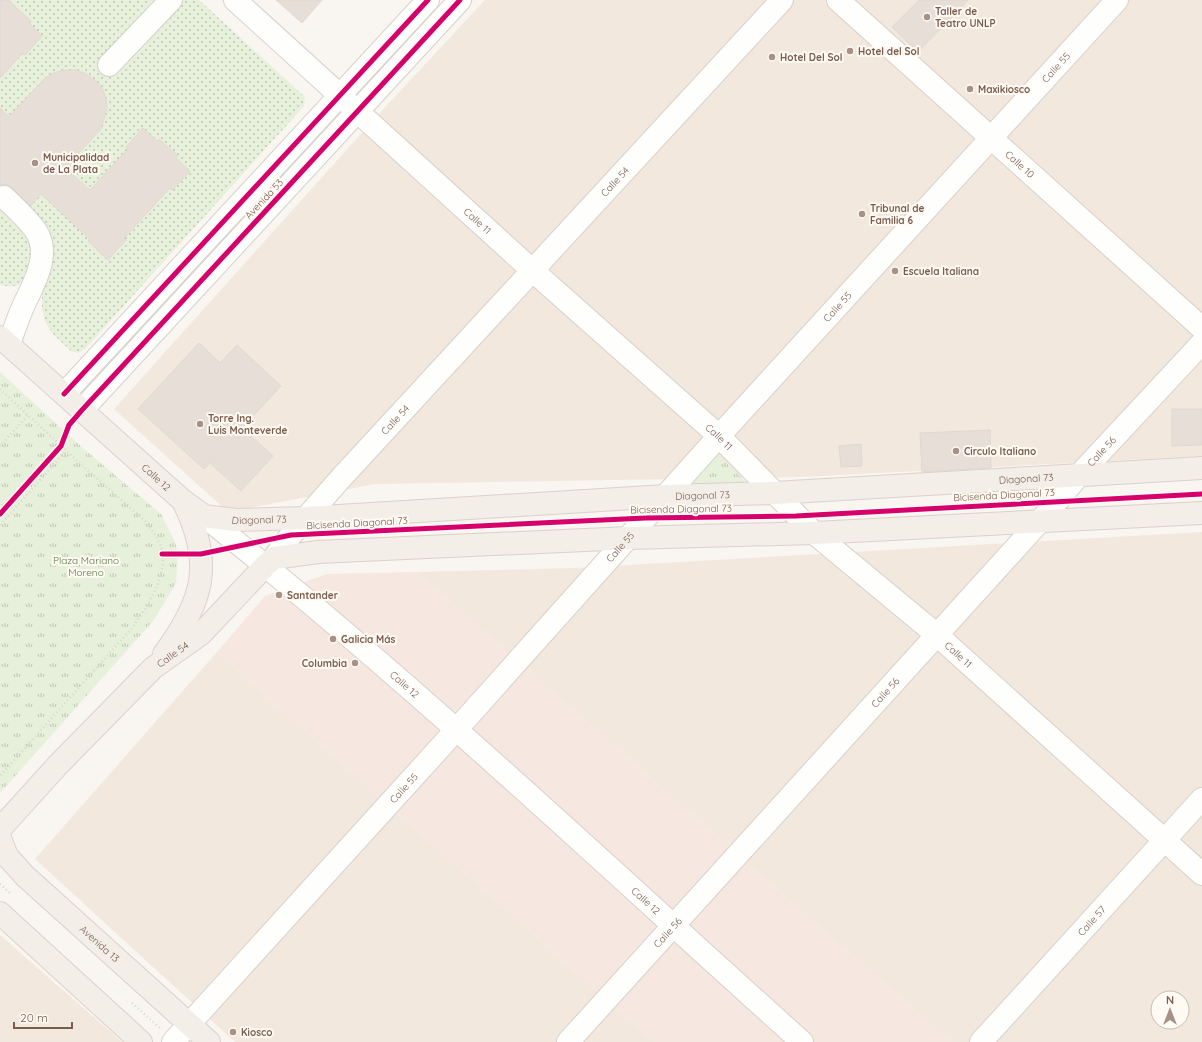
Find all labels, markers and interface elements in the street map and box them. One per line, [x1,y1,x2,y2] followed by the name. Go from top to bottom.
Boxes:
[935,5,996,30] place label: Taller de Teatro UNLP
[922,12,932,22] marker: Taller de Teatro UNLP
[858,45,919,58] place label: Hotel del Sol
[845,46,855,56] marker: Hotel del Sol
[1039,49,1073,85] street label: Calle 55
[780,51,842,64] place label: Hotel Del Sol
[767,52,777,62] marker: Hotel Del Sol
[978,83,1030,96] place label: Maxikiosco
[965,84,975,94] marker: Maxikiosco
[1003,147,1037,181] street label: Calle 10
[43,151,109,176] place label: Municipalidad de La Plata
[30,158,40,168] marker: Municipalidad de La Plata
[598,164,632,199] street label: Calle 54
[242,176,286,222] street label: Avenida 53
[870,202,925,227] place label: Tribunal de Familia 6
[461,205,494,237] street label: Calle 11
[857,209,867,219] marker: Tribunal de Familia 6
[903,265,979,278] place label: Escuela Italiana
[890,266,900,276] marker: Escuela Italiana
[820,289,854,324] street label: Calle 55
[378,402,412,437] street label: Calle 54
[208,412,288,437] place label: Torre Ing. Luis Monteverde
[195,419,205,429] marker: Torre Ing. Luis Monteverde
[703,421,736,453] street label: Calle 11
[1084,433,1119,469] street label: Calle 56
[964,445,1036,458] place label: Circulo Italiano
[951,446,961,456] marker: Circulo Italiano
[139,461,174,494] street label: Calle 12
[998,470,1054,486] street label: Diagonal 73
[953,486,1055,504] street label: Bicisenda Diagonal 73
[675,488,730,502] street label: Diagonal 73
[630,502,732,516] street label: Bicisenda Diagonal 73
[231,512,287,527] street label: Diagonal 73
[306,514,408,532] street label: Bicisenda Diagonal 73
[603,529,637,565] street label: Calle 55
[53,554,119,579] park label: Plaza Mariano Moreno
[287,589,339,602] place label: Santander
[274,590,284,600] marker: Santander
[341,633,396,646] place label: Galicia Más
[328,634,338,644] marker: Galicia Más
[154,638,191,670] street label: Calle 54
[942,639,975,670] street label: Calle 11
[302,657,347,670] place label: Columbia
[350,658,360,668] marker: Columbia
[387,668,423,701] street label: Calle 12
[868,674,902,710] street label: Calle 56
[386,770,420,806] street label: Calle 55
[629,884,664,917] street label: Calle 12
[1074,903,1108,938] street label: Calle 57
[650,914,685,950] street label: Calle 56
[77,922,122,965] street label: Avenida 13
[1150,990,1190,1030] north arrow
[1166,993,1174,1007] text: N
[14,1004,72,1030] scale bar
[20,1010,48,1025] text: 20 m
[241,1026,272,1039] place label: Kiosco
[228,1027,238,1037] marker: Kiosco

